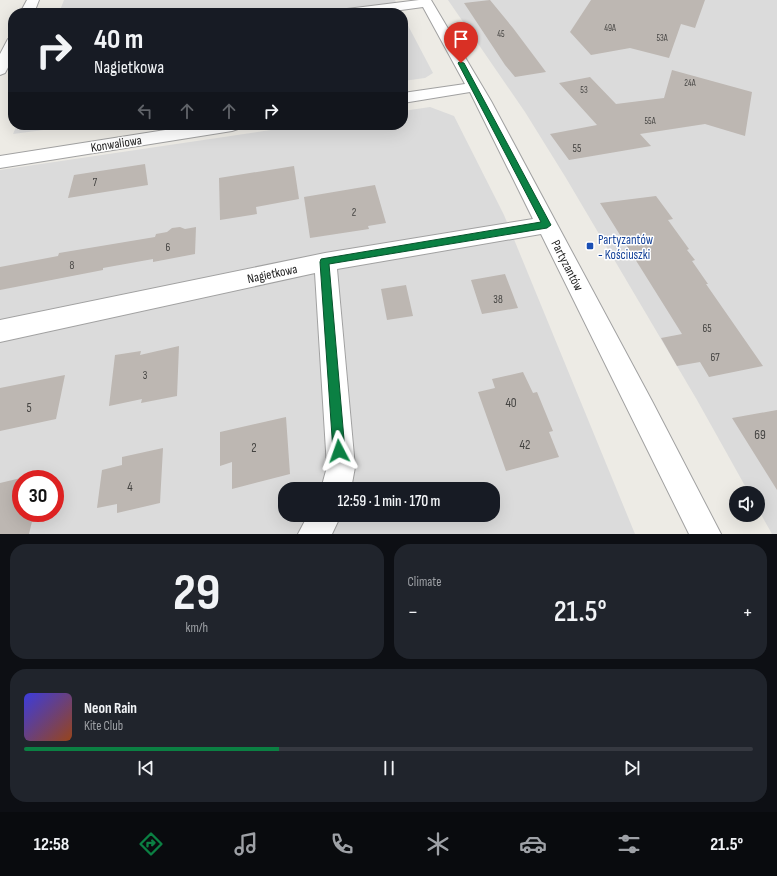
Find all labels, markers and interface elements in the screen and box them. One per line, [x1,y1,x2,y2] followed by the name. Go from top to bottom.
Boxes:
[444,22,478,63] pin
[94,23,143,56] text: 40 m
[604,23,616,34] house number: 49A
[28,24,80,76] icon: right
[450,28,472,50] icon: arrive
[497,29,505,40] house number: 45
[656,33,668,44] house number: 53A
[94,57,164,78] text: Nagietkowa
[684,78,696,89] house number: 24A
[580,85,588,96] house number: 53
[134,100,156,122] icon: left
[176,100,198,122] icon: ahead
[218,100,240,122] icon: ahead
[260,100,282,122] icon: right
[644,116,656,127] house number: 55A
[90,132,143,156] street label: Konwaliowa
[573,142,581,155] house number: 55
[93,176,98,189] house number: 7
[352,206,357,219] house number: 2
[598,232,654,263] place label: Partyzantów - Kościuszki
[547,237,587,294] street label: Partyzantów
[166,241,171,254] house number: 6
[585,241,595,251] marker: Partyzantów - Kościuszki
[70,259,75,272] house number: 8
[246,261,299,287] street label: Nagietkowa
[493,293,503,306] house number: 38
[702,322,712,335] house number: 65
[710,351,720,364] house number: 67
[143,369,148,382] house number: 3
[505,395,517,411] house number: 40
[26,400,32,416] house number: 5
[754,427,766,443] house number: 69
[318,430,360,472] position arrow
[520,437,530,453] house number: 42
[251,440,257,456] house number: 2
[12,470,64,522] speed limit sign: 30
[127,479,133,495] house number: 4
[729,486,765,522] map controls
[729,486,765,522] button: sound
[338,492,440,511] text: 12:59 · 1 min · 170 m
[173,562,220,625] text: 29
[408,574,441,590] text: Climate
[554,594,607,630] text: 21.5°
[408,599,418,626] text: −
[742,599,753,626] text: +
[186,620,208,636] text: km/h
[84,699,137,718] text: Neon Rain
[84,718,123,734] text: Kite Club
[135,757,157,779] icon: previous
[378,757,400,779] icon: pause
[621,757,643,779] icon: next
[137,830,165,858] icon: directions
[232,830,260,858] icon: music
[328,830,356,858] icon: phone
[424,830,452,858] icon: climate
[519,830,547,858] icon: car
[615,830,643,858] icon: filters
[34,834,69,855] text: 12:58
[710,834,743,855] text: 21.5°

